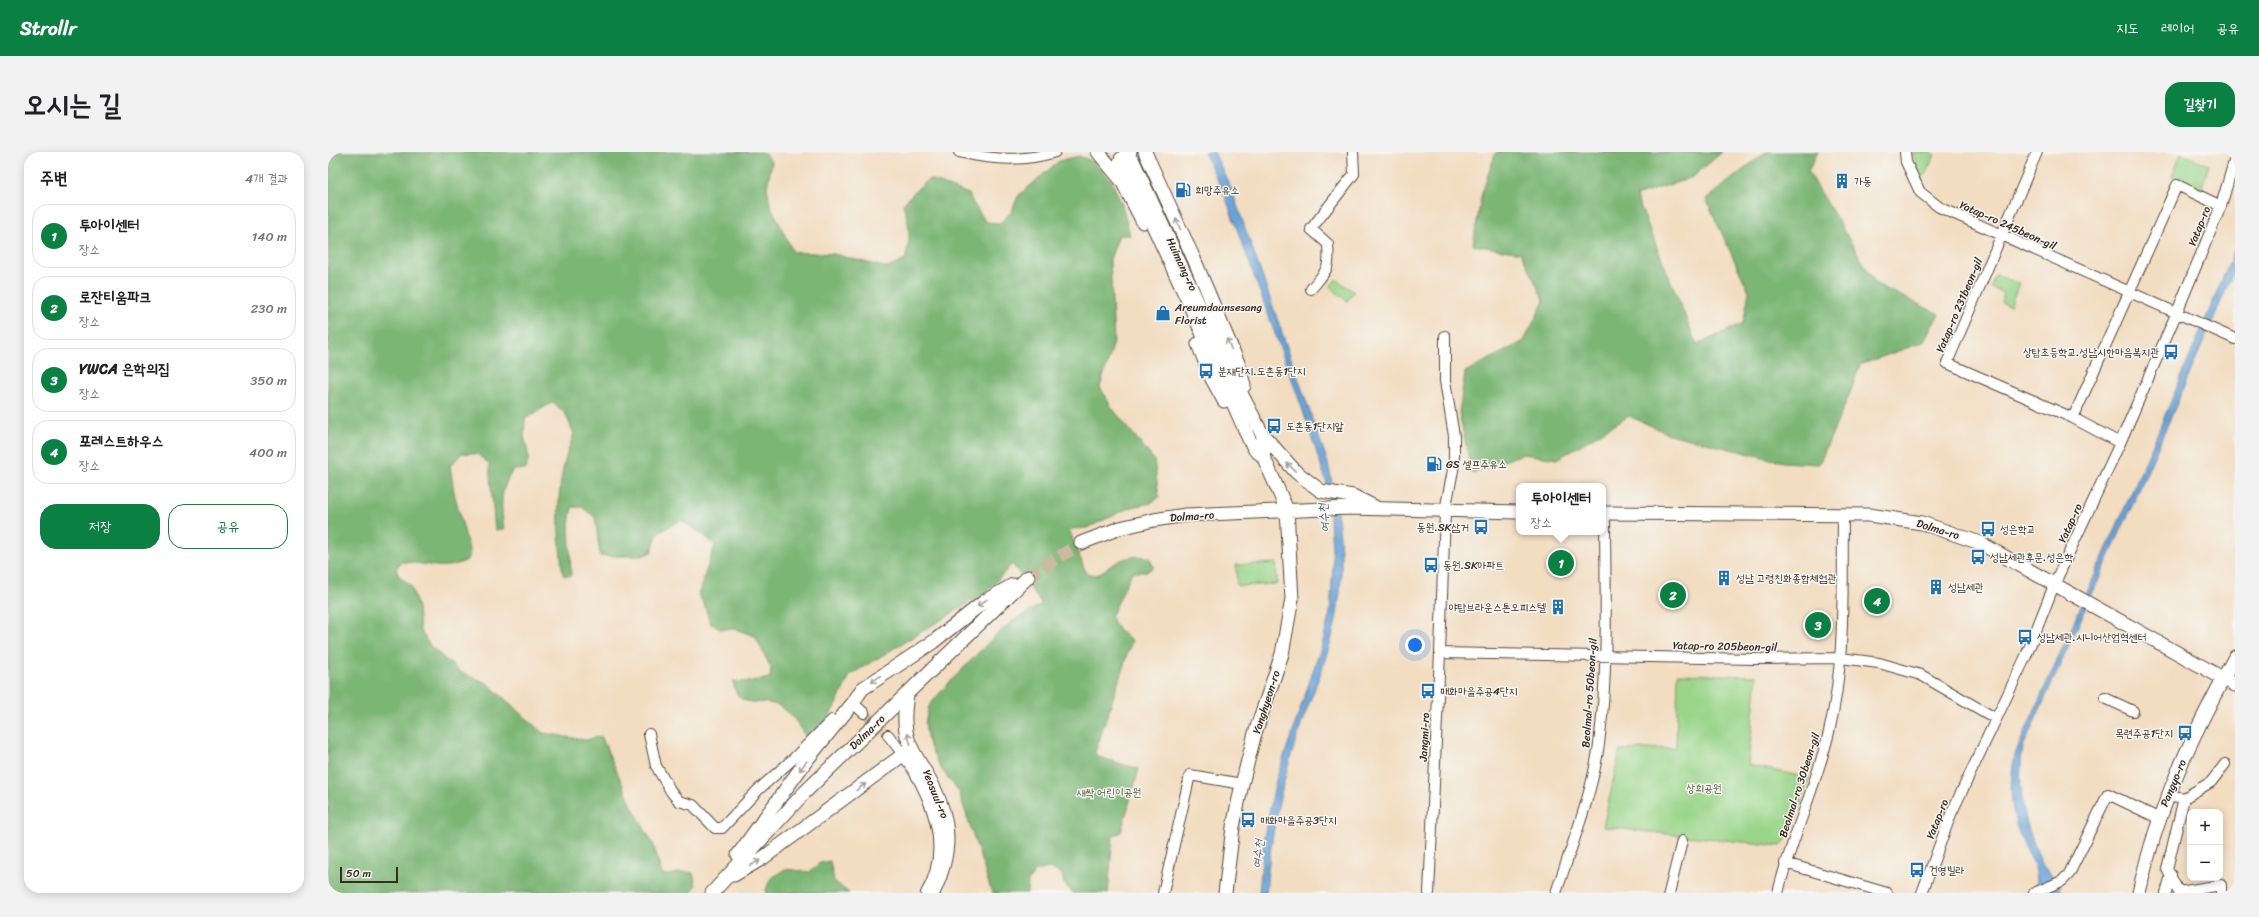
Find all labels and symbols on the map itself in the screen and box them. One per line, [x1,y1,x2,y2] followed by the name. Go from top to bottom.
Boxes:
[1833,172,1851,190] building icon: 가동
[1854,172,1872,191] place label: 가동
[1174,181,1192,199] fuel station icon: 희망주유소
[1195,181,1239,200] place label: 희망주유소
[1956,196,2060,256] street label: Yatap-ro 245beon-gil
[2183,203,2216,249] street label: Yatap-ro
[1173,219,1181,231] one-way arrow
[1161,234,1202,295] street label: Huimang-ro
[1931,254,1988,356] street label: Yatap-ro 231beon-gil
[1174,298,1263,330] place label: Areumdaunsesang Florist
[1154,304,1172,322] shop icon: Areumdaunsesang Florist
[1225,338,1232,350] one-way arrow
[2023,343,2159,362] place label: 상탑초등학교.성남시한마음복지관
[2162,343,2180,361] bus stop icon: 상탑초등학교.성남시한마음복지관
[1197,362,1215,380] bus stop icon: 분재단지.도촌동1단지
[1218,362,1306,381] place label: 분재단지.도촌동1단지
[1265,417,1283,435] bus stop icon: 도촌동1단지앞
[1286,417,1344,436] place label: 도촌동1단지앞
[1425,455,1443,473] fuel station icon: GS 셀프주유소
[1446,455,1507,474] place label: GS 셀프주유소
[1286,463,1296,472] one-way arrow
[2053,500,2088,546] street label: Yatap-ro
[1312,501,1336,533] water label: 여수천
[1169,505,1215,528] street label: Dolma-ro
[1914,514,1962,545] street label: Dolma-ro
[1417,518,1469,537] place label: 동원.SK삼거
[1472,518,1490,536] bus stop icon: 동원.SK삼거
[1979,520,1997,538] bus stop icon: 성은학교
[2000,520,2035,539] place label: 성은학교
[1548,548,1574,578] pin: 1
[1969,548,1987,566] bus stop icon: 성남세관후문.성은학
[1990,548,2073,567] place label: 성남세관후문.성은학
[1422,556,1440,574] bus stop icon: 동원.SK아파트
[1443,556,1504,575] place label: 동원.SK아파트
[1715,569,1733,587] building icon: 성남 고령친화종합체험관
[1736,569,1836,588] place label: 성남 고령친화종합체험관
[1927,578,1945,596] building icon: 성남세관
[1948,578,1984,597] place label: 성남세관
[1660,580,1686,610] pin: 2
[1864,586,1890,616] pin: 4
[1449,598,1546,617] place label: 야탑브라운스톤오피스텔
[1549,598,1567,616] building icon: 야탑브라운스톤오피스텔
[977,599,988,608] one-way arrow
[1805,610,1831,640] pin: 3
[2016,628,2034,646] bus stop icon: 성남세관.시니어산업혁센터
[2037,628,2147,647] place label: 성남세관.시니어산업혁센터
[1405,635,1425,655] your location
[1673,636,1778,657] street label: Yatap-ro 205beon-gil
[1576,637,1603,749] street label: Beolmal-ro 50beon-gil
[1247,668,1286,736] street label: Yanghyeon-ro
[871,675,882,683] one-way arrow
[1419,682,1437,700] bus stop icon: 매화마을주공4단지
[1440,682,1518,701] place label: 매화마을주공4단지
[845,710,890,755] street label: Dolma-ro
[1414,712,1435,763] street label: Jangmi-ro
[2115,724,2173,743] place label: 목련주공1단지
[2176,724,2194,742] bus stop icon: 목련주공1단지
[1774,729,1826,840] street label: Beolmal-ro 30beon-gil
[905,733,912,746] one-way arrow
[2155,756,2192,810] street label: Pangyo-ro
[798,760,807,771] one-way arrow
[917,767,954,822] street label: Yeosuul-ro
[1686,779,1722,798] park label: 상희공원
[855,783,866,791] one-way arrow
[1077,783,1142,802] park label: 새싹 어린이공원
[1921,796,1954,842] street label: Yatap-ro
[1239,811,1257,829] bus stop icon: 매화마을주공3단지
[1260,811,1337,830] place label: 매화마을주공3단지
[1246,837,1271,870] water label: 여수천
[749,858,761,866] one-way arrow
[1908,861,1926,879] bus stop icon: 건영빌라
[1929,861,1965,880] place label: 건영빌라
[340,865,398,884] scale bar

